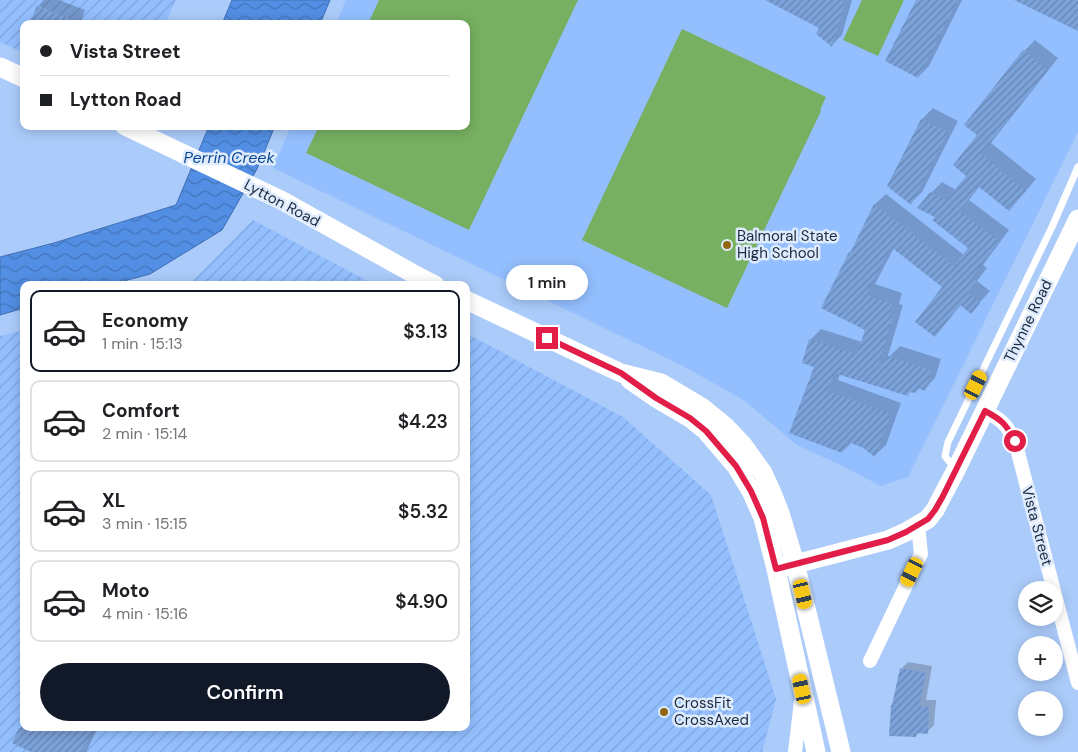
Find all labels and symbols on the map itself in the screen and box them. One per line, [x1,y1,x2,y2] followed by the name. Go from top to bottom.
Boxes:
[183,147,275,168] water label: Perrin Creek
[241,175,323,231] street label: Lytton Road
[737,226,838,263] place label: Balmoral State High School
[721,239,733,251] marker: Balmoral State High School
[506,266,588,300] callout: 1 min
[999,276,1057,366] street label: Thynne Road
[536,327,558,349] route end
[962,368,989,402] car
[1004,430,1026,452] route start
[1017,484,1057,568] street label: Vista Street
[898,555,925,589] car
[792,578,813,610] car
[791,673,812,705] car
[674,693,749,730] place label: CrossFit CrossAxed
[658,706,670,718] marker: CrossFit CrossAxed

